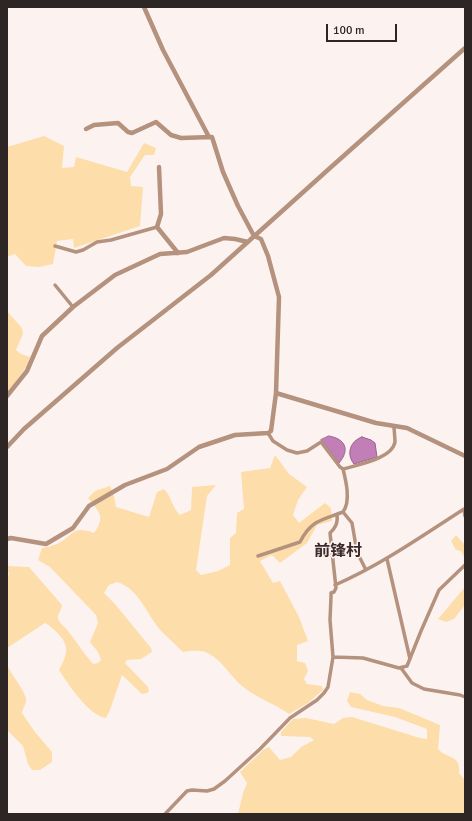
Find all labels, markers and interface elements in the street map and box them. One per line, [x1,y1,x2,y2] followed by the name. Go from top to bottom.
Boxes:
[328,16,399,42] scale bar
[333,23,365,38] text: 100 m
[314,542,362,562] district label: 前锋村

